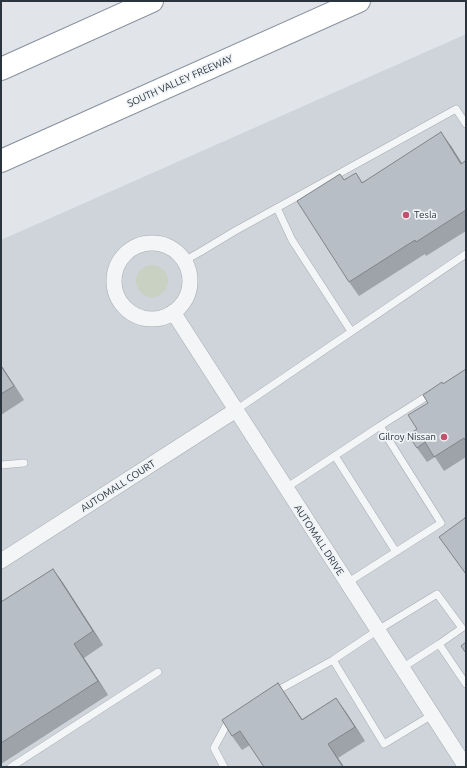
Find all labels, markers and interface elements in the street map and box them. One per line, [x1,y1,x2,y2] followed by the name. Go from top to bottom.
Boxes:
[125,52,235,110] street label: SOUTH VALLEY FREEWAY
[414,209,437,221] place label: Tesla
[401,210,411,220] marker: Tesla
[379,431,436,443] place label: Gilroy Nissan
[439,432,449,442] marker: Gilroy Nissan
[78,457,158,515] street label: AUTOMALL COURT
[292,502,346,578] street label: AUTOMALL DRIVE

